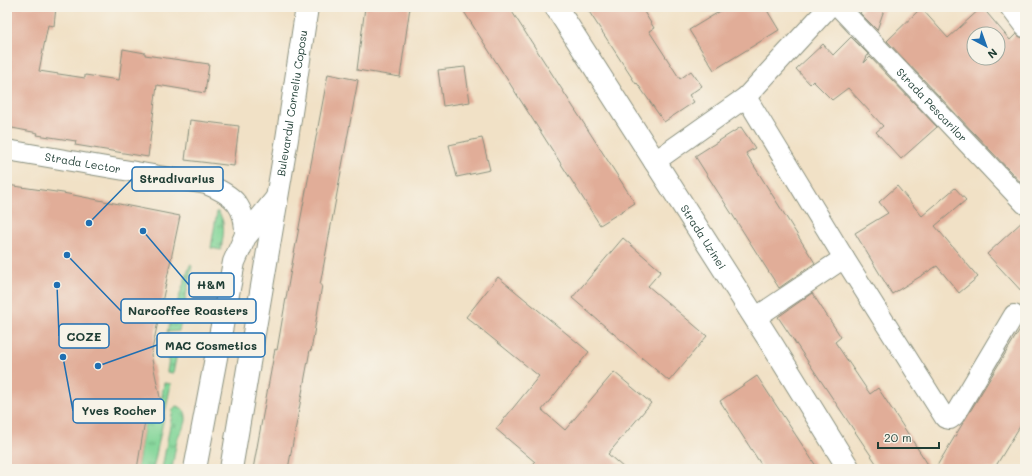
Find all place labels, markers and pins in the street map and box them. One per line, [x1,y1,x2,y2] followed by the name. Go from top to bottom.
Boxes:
[132,167,223,191] callout: Stradivarius
[189,273,234,297] callout: H&M
[121,299,256,323] callout: Narcoffee Roasters
[59,324,109,348] callout: COZE
[157,333,265,357] callout: MAC Cosmetics
[73,399,164,423] callout: Yves Rocher

